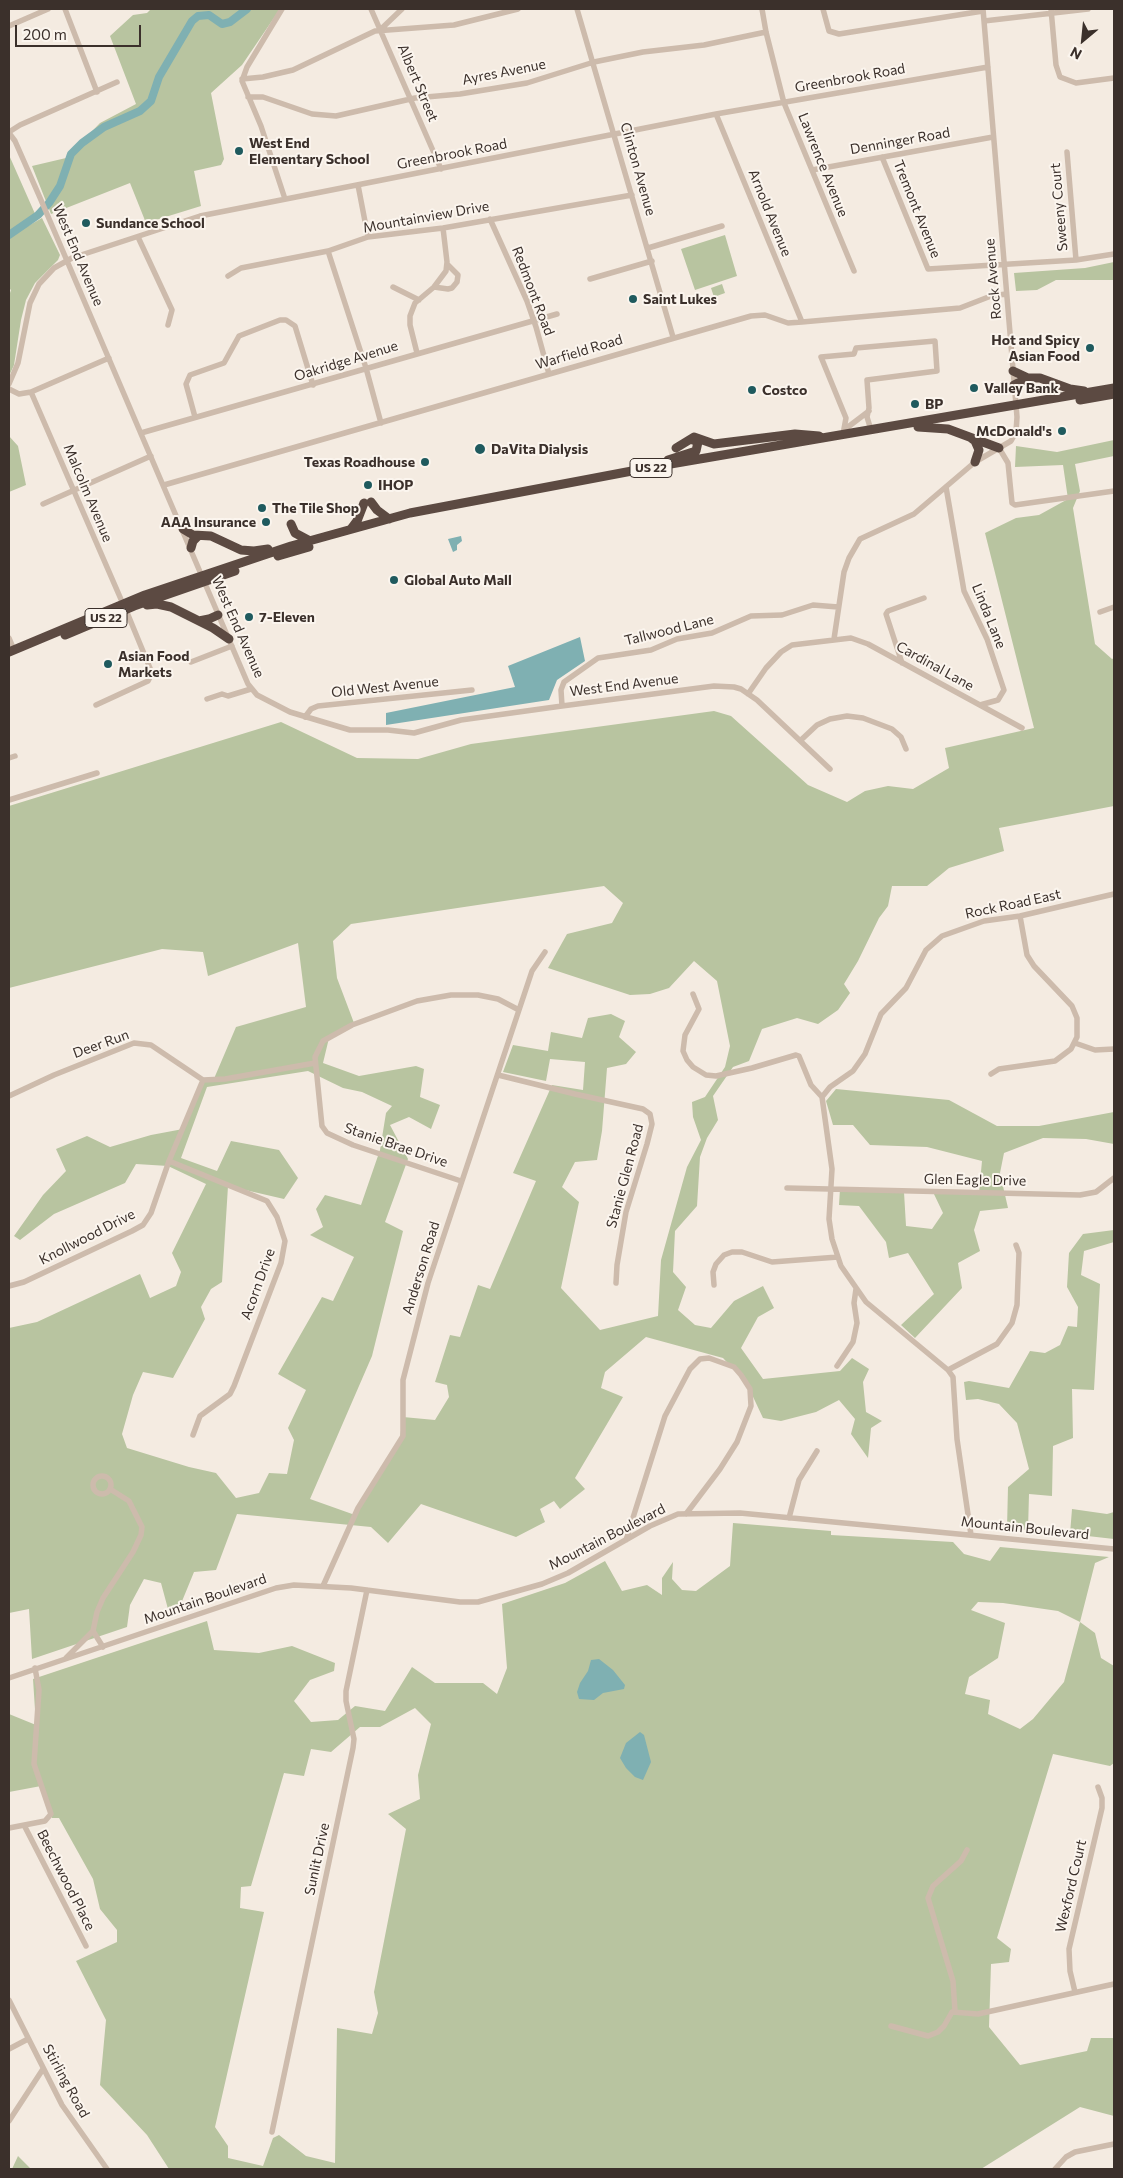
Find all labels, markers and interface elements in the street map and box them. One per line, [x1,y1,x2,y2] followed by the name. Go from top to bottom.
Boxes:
[18,15,144,47] scale bar
[1058,15,1108,65] north arrow
[23,25,67,43] text: 200 m
[394,42,442,124] street label: Albert Street
[1067,44,1084,64] text: N
[461,56,547,88] street label: Ayres Avenue
[794,60,906,96] street label: Greenbrook Road
[794,110,852,220] street label: Lawrence Avenue
[617,120,659,218] street label: Clinton Avenue
[849,124,951,158] street label: Denninger Road
[249,135,369,168] place label: West End Elementary School
[396,135,508,173] street label: Greenbrook Road
[233,145,245,157] marker: West End Elementary School
[890,158,944,260] street label: Tremont Avenue
[1047,162,1071,252] street label: Sweeny Court
[745,167,795,259] street label: Arnold Avenue
[362,198,490,236] street label: Mountainview Drive
[49,201,107,309] street label: West End Avenue
[96,215,205,231] place label: Sundance School
[80,217,92,229] marker: Sundance School
[981,238,1005,320] street label: Rock Avenue
[508,244,558,338] street label: Redmont Road
[643,291,717,307] place label: Saint Lukes
[627,293,639,305] marker: Saint Lukes
[534,331,624,373] street label: Warfield Road
[991,332,1080,364] place label: Hot and Spicy Asian Food
[292,337,400,385] street label: Oakridge Avenue
[1084,342,1096,354] marker: Hot and Spicy Asian Food
[984,380,1058,396] place label: Valley Bank
[762,382,807,398] place label: Costco
[968,382,980,394] marker: Valley Bank
[746,384,758,396] marker: Costco
[925,396,943,412] place label: BP
[909,398,921,410] marker: BP
[976,423,1052,439] place label: McDonald's
[1056,425,1068,437] marker: McDonald's
[491,441,588,457] place label: DaVita Dialysis
[60,442,116,544] street label: Malcolm Avenue
[473,442,487,456] marker: DaVita Dialysis
[304,454,415,470] place label: Texas Roadhouse
[419,456,431,468] marker: Texas Roadhouse
[630,458,672,478] road number: US 22
[378,477,413,493] place label: IHOP
[362,479,374,491] marker: IHOP
[272,500,359,516] place label: The Tile Shop
[256,502,268,514] marker: The Tile Shop
[161,514,256,530] place label: AAA Insurance
[260,516,272,528] marker: AAA Insurance
[404,572,512,588] place label: Global Auto Mall
[208,574,268,680] street label: West End Avenue
[388,574,400,586] marker: Global Auto Mall
[968,581,1010,651] street label: Linda Lane
[85,608,127,628] road number: US 22
[259,609,315,625] place label: 7-Eleven
[243,611,255,623] marker: 7-Eleven
[623,611,715,649] street label: Tallwood Lane
[893,638,977,694] street label: Cardinal Lane
[118,648,189,680] place label: Asian Food Markets
[102,658,114,670] marker: Asian Food Markets
[569,670,679,700] street label: West End Avenue
[330,673,440,701] street label: Old West Avenue
[964,886,1062,922] street label: Rock Road East
[71,1026,131,1062] street label: Deer Run
[342,1119,450,1171] street label: Stanie Brae Drive
[603,1122,647,1230] street label: Stanie Glen Road
[924,1171,1026,1189] street label: Glen Eagle Drive
[36,1206,138,1268] street label: Knollwood Drive
[399,1219,443,1317] street label: Anderson Road
[237,1246,279,1322] street label: Acorn Drive
[546,1500,668,1574] street label: Mountain Boulevard
[960,1513,1090,1543] street label: Mountain Boulevard
[141,1570,269,1628] street label: Mountain Boulevard
[301,1821,333,1897] street label: Sunlit Drive
[33,1827,99,1933] street label: Beechwood Place
[1052,1838,1090,1934] street label: Wexford Court
[39,2041,93,2121] street label: Stirling Road

